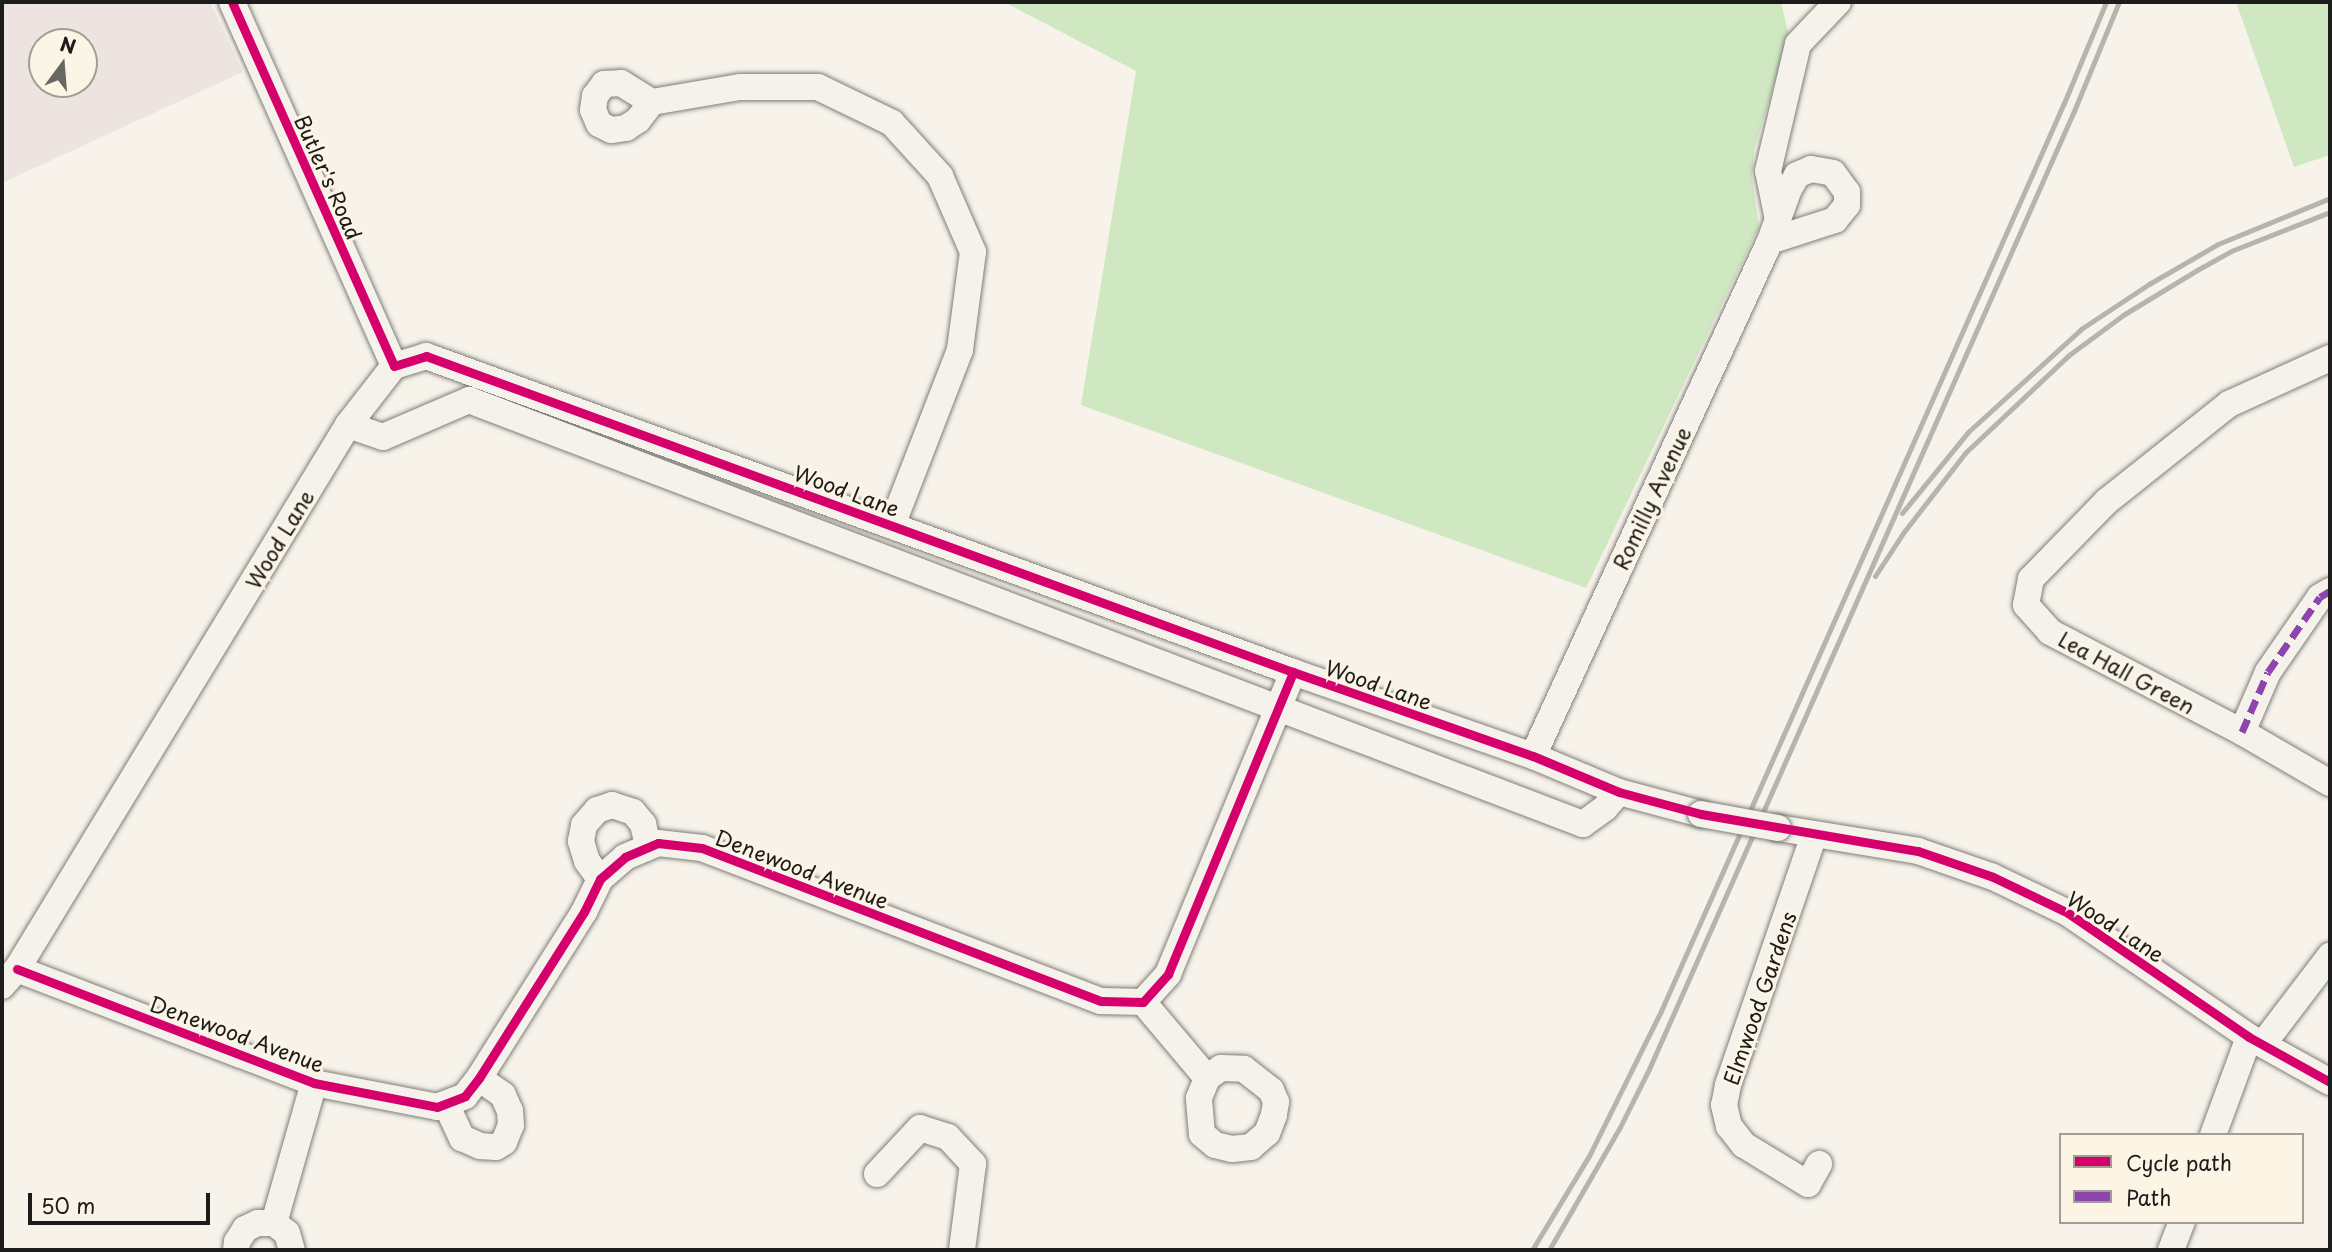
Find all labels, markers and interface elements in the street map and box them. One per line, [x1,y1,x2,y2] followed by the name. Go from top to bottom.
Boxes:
[28,28,98,98] north arrow
[57,29,79,60] text: N
[290,111,368,243] street label: Butler's Road
[1607,423,1695,573] street label: Romilly Avenue
[790,459,904,521] street label: Wood Lane
[239,485,319,593] street label: Wood Lane
[2053,624,2201,720] street label: Lea Hall Green
[1322,654,1436,714] street label: Wood Lane
[711,823,893,913] street label: Denewood Avenue
[2062,885,2170,967] street label: Wood Lane
[1718,909,1800,1087] street label: Elmwood Gardens
[146,990,328,1076] street label: Denewood Avenue
[2059,1133,2304,1224] legend
[2126,1146,2232,1178] text: Cycle path
[32,1178,214,1222] scale bar
[2126,1181,2171,1213] text: Path
[41,1189,95,1221] text: 50 m

